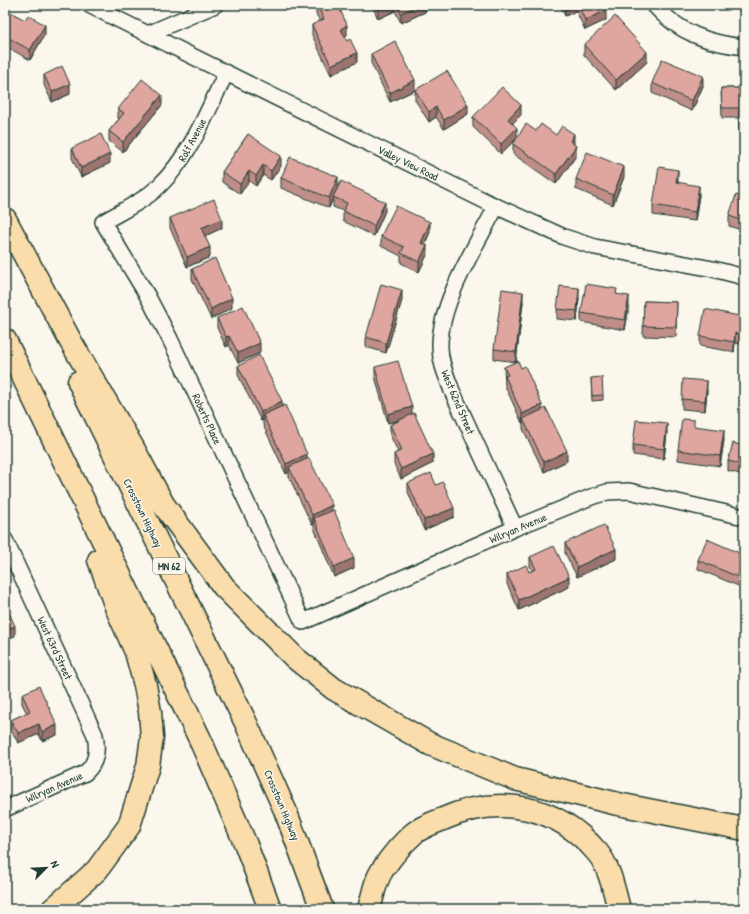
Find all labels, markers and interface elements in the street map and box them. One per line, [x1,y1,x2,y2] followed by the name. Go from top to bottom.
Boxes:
[175,116,209,164] street label: Rolf Avenue
[376,142,441,184] street label: Valley View Road
[438,368,478,437] street label: West 62nd Street
[189,391,225,447] street label: Roberts Place
[120,476,166,550] street label: Crosstown Highway
[487,509,549,546] street label: Wilryan Avenue
[153,558,185,574] road number: MN 62
[34,614,76,682] street label: West 63rd Street
[23,768,85,806] street label: Wilryan Avenue
[261,768,303,843] street label: Crosstown Highway
[26,848,66,888] north arrow
[48,858,63,870] text: N

